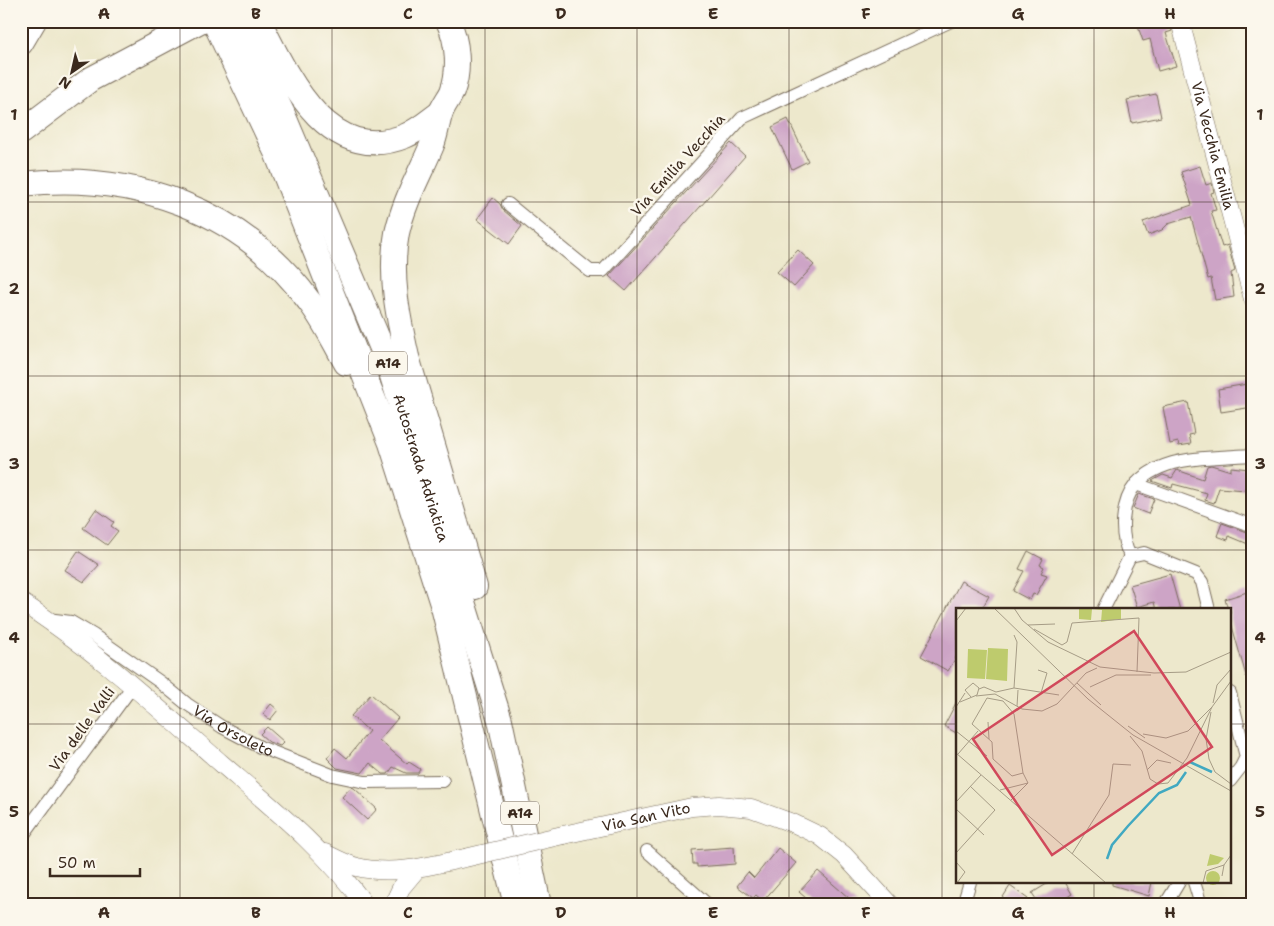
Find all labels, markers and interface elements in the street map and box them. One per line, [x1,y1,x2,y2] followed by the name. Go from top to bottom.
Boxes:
[98,3,110,24] text: A
[251,3,261,24] text: B
[403,3,413,24] text: C
[555,3,567,24] text: D
[708,3,718,24] text: E
[861,3,871,24] text: F
[1012,3,1025,24] text: G
[1164,3,1176,24] text: H
[48,48,98,98] north arrow
[55,72,74,93] text: N
[1186,79,1239,213] street label: Via Vecchia Emilia
[10,104,18,125] text: 1
[1256,104,1264,125] text: 1
[626,109,730,221] street label: Via Emilia Vecchia
[8,278,20,299] text: 2
[1254,278,1266,299] text: 2
[369,352,407,374] road number: A14
[388,391,454,545] street label: Autostrada Adriatica
[8,453,20,474] text: 3
[1254,453,1266,474] text: 3
[956,608,1232,884] inset map
[8,627,20,648] text: 4
[1254,627,1266,648] text: 4
[45,683,119,775] street label: Via delle Valli
[189,700,276,761] street label: Via Orsoleto
[600,798,692,836] street label: Via San Vito
[9,801,19,822] text: 5
[501,801,539,824] road number: A14
[1255,801,1265,822] text: 5
[50,846,140,878] scale bar
[58,853,96,873] text: 50 m
[98,902,110,923] text: A
[251,902,261,923] text: B
[403,902,413,923] text: C
[555,902,567,923] text: D
[708,902,718,923] text: E
[861,902,871,923] text: F
[1012,902,1025,923] text: G
[1164,902,1176,923] text: H

